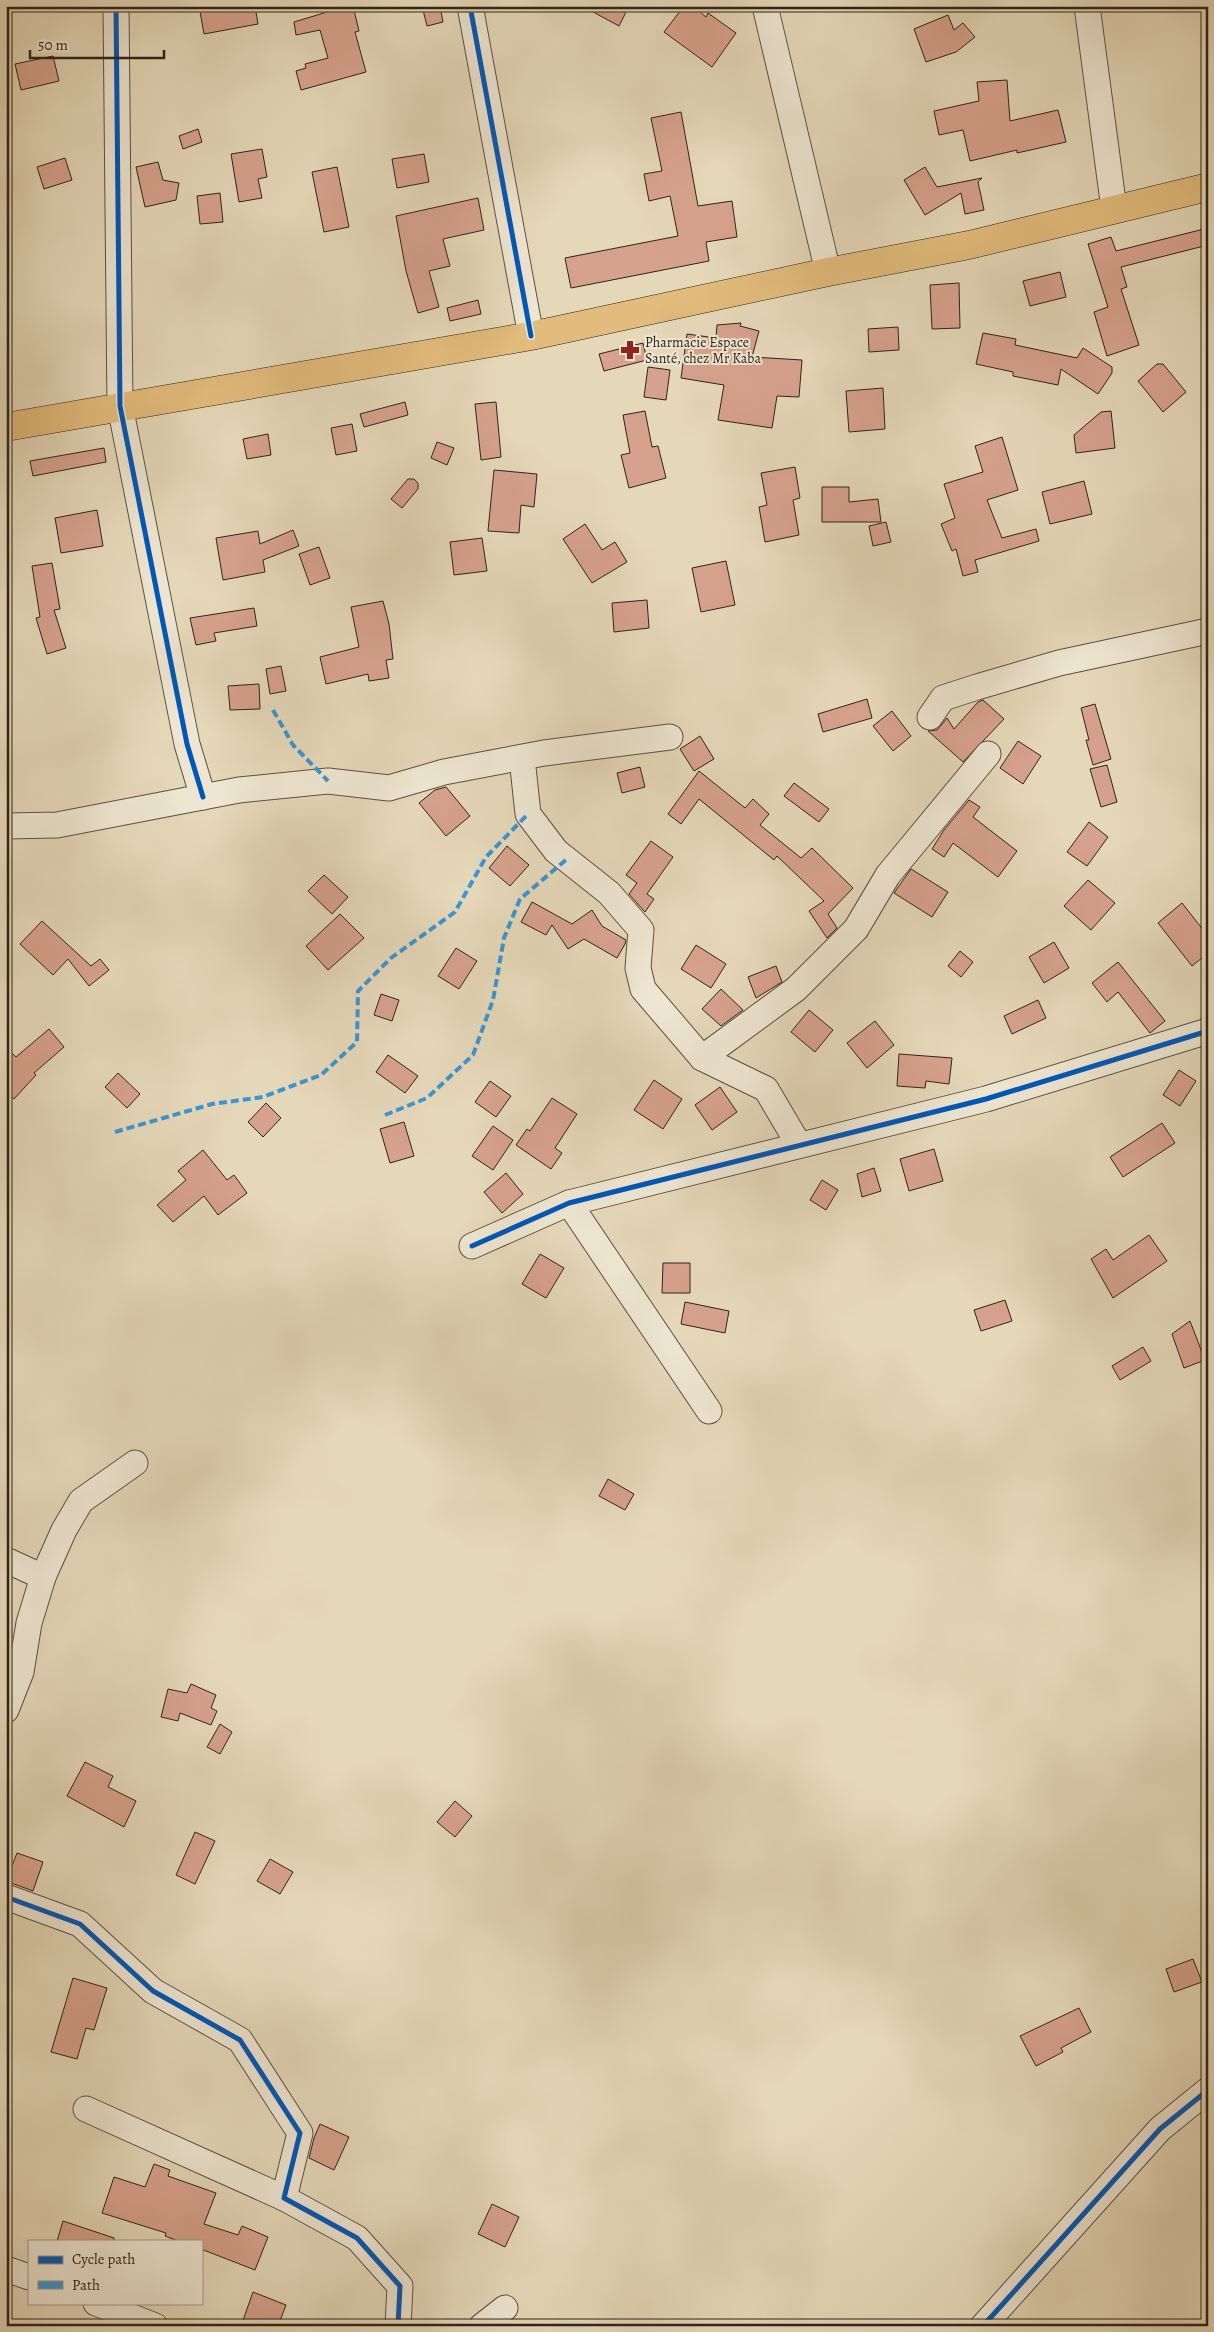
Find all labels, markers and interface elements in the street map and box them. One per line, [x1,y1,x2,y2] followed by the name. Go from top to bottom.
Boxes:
[30,28,164,60] scale bar
[38,35,68,55] text: 50 m
[645,333,761,368] place label: Pharmacie Espace Santé, chez Mr Kaba
[619,339,641,361] pharmacy icon: Pharmacie Espace Santé, chez Mr Kaba
[28,2240,202,2304] legend
[72,2249,135,2269] text: Cycle path
[72,2275,100,2295] text: Path

